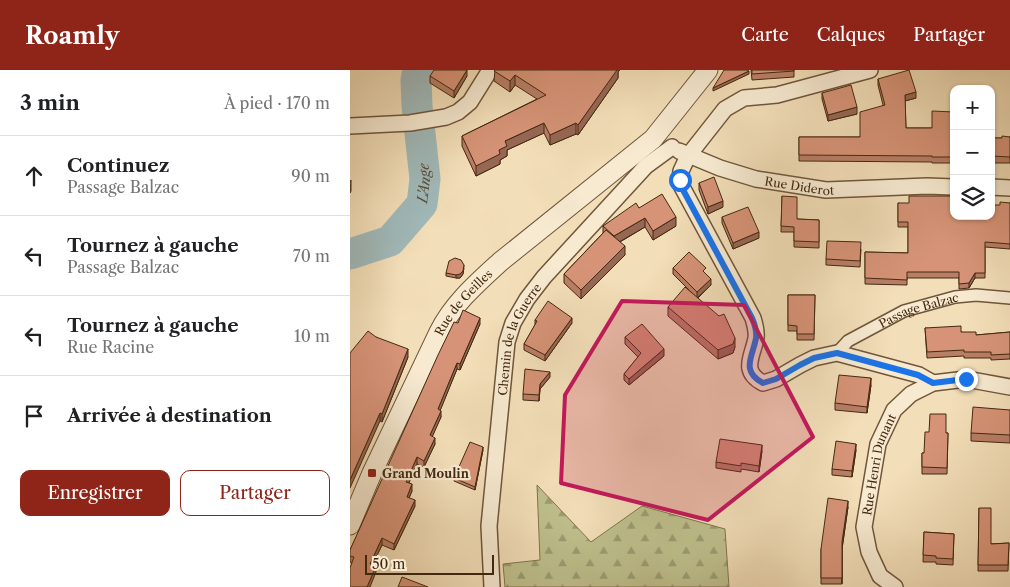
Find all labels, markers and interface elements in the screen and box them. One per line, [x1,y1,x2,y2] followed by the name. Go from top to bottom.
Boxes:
[25,21,119,50] text: Roamly
[741,24,789,46] text: Carte
[817,24,885,46] text: Calques
[913,24,985,46] text: Partager
[950,85,995,220] map controls
[950,85,995,130] button: +
[20,90,80,115] text: 3 min
[224,93,330,113] text: À pied · 170 m
[950,130,995,175] button: −
[67,154,169,177] text: Continuez
[413,161,434,205] water label: L'Ange
[20,162,48,190] icon: ahead
[291,166,330,186] text: 90 m
[669,169,692,192] route start
[764,173,835,198] street label: Rue Diderot
[950,175,995,220] button: layers
[67,177,179,197] text: Passage Balzac
[67,234,239,257] text: Tournez à gauche
[20,242,48,270] icon: left
[293,246,330,266] text: 70 m
[67,257,179,277] text: Passage Balzac
[431,266,495,338] street label: Rue de Geilles
[494,280,544,396] street label: Chemin de la Guerre
[876,289,959,331] street label: Passage Balzac
[67,314,239,337] text: Tournez à gauche
[20,322,48,350] icon: left
[294,326,330,346] text: 10 m
[67,337,154,357] text: Rue Racine
[955,368,978,391] route end
[20,402,48,430] icon: arrive
[67,404,272,427] text: Arrivée à destination
[859,410,899,516] street label: Rue Henri Dunant
[382,466,470,481] place label: Grand Moulin
[366,467,378,479] marker: Grand Moulin
[20,470,170,516] button: Enregistrer
[180,470,330,516] button: Partager
[365,552,494,575] scale bar
[372,555,405,573] text: 50 m

